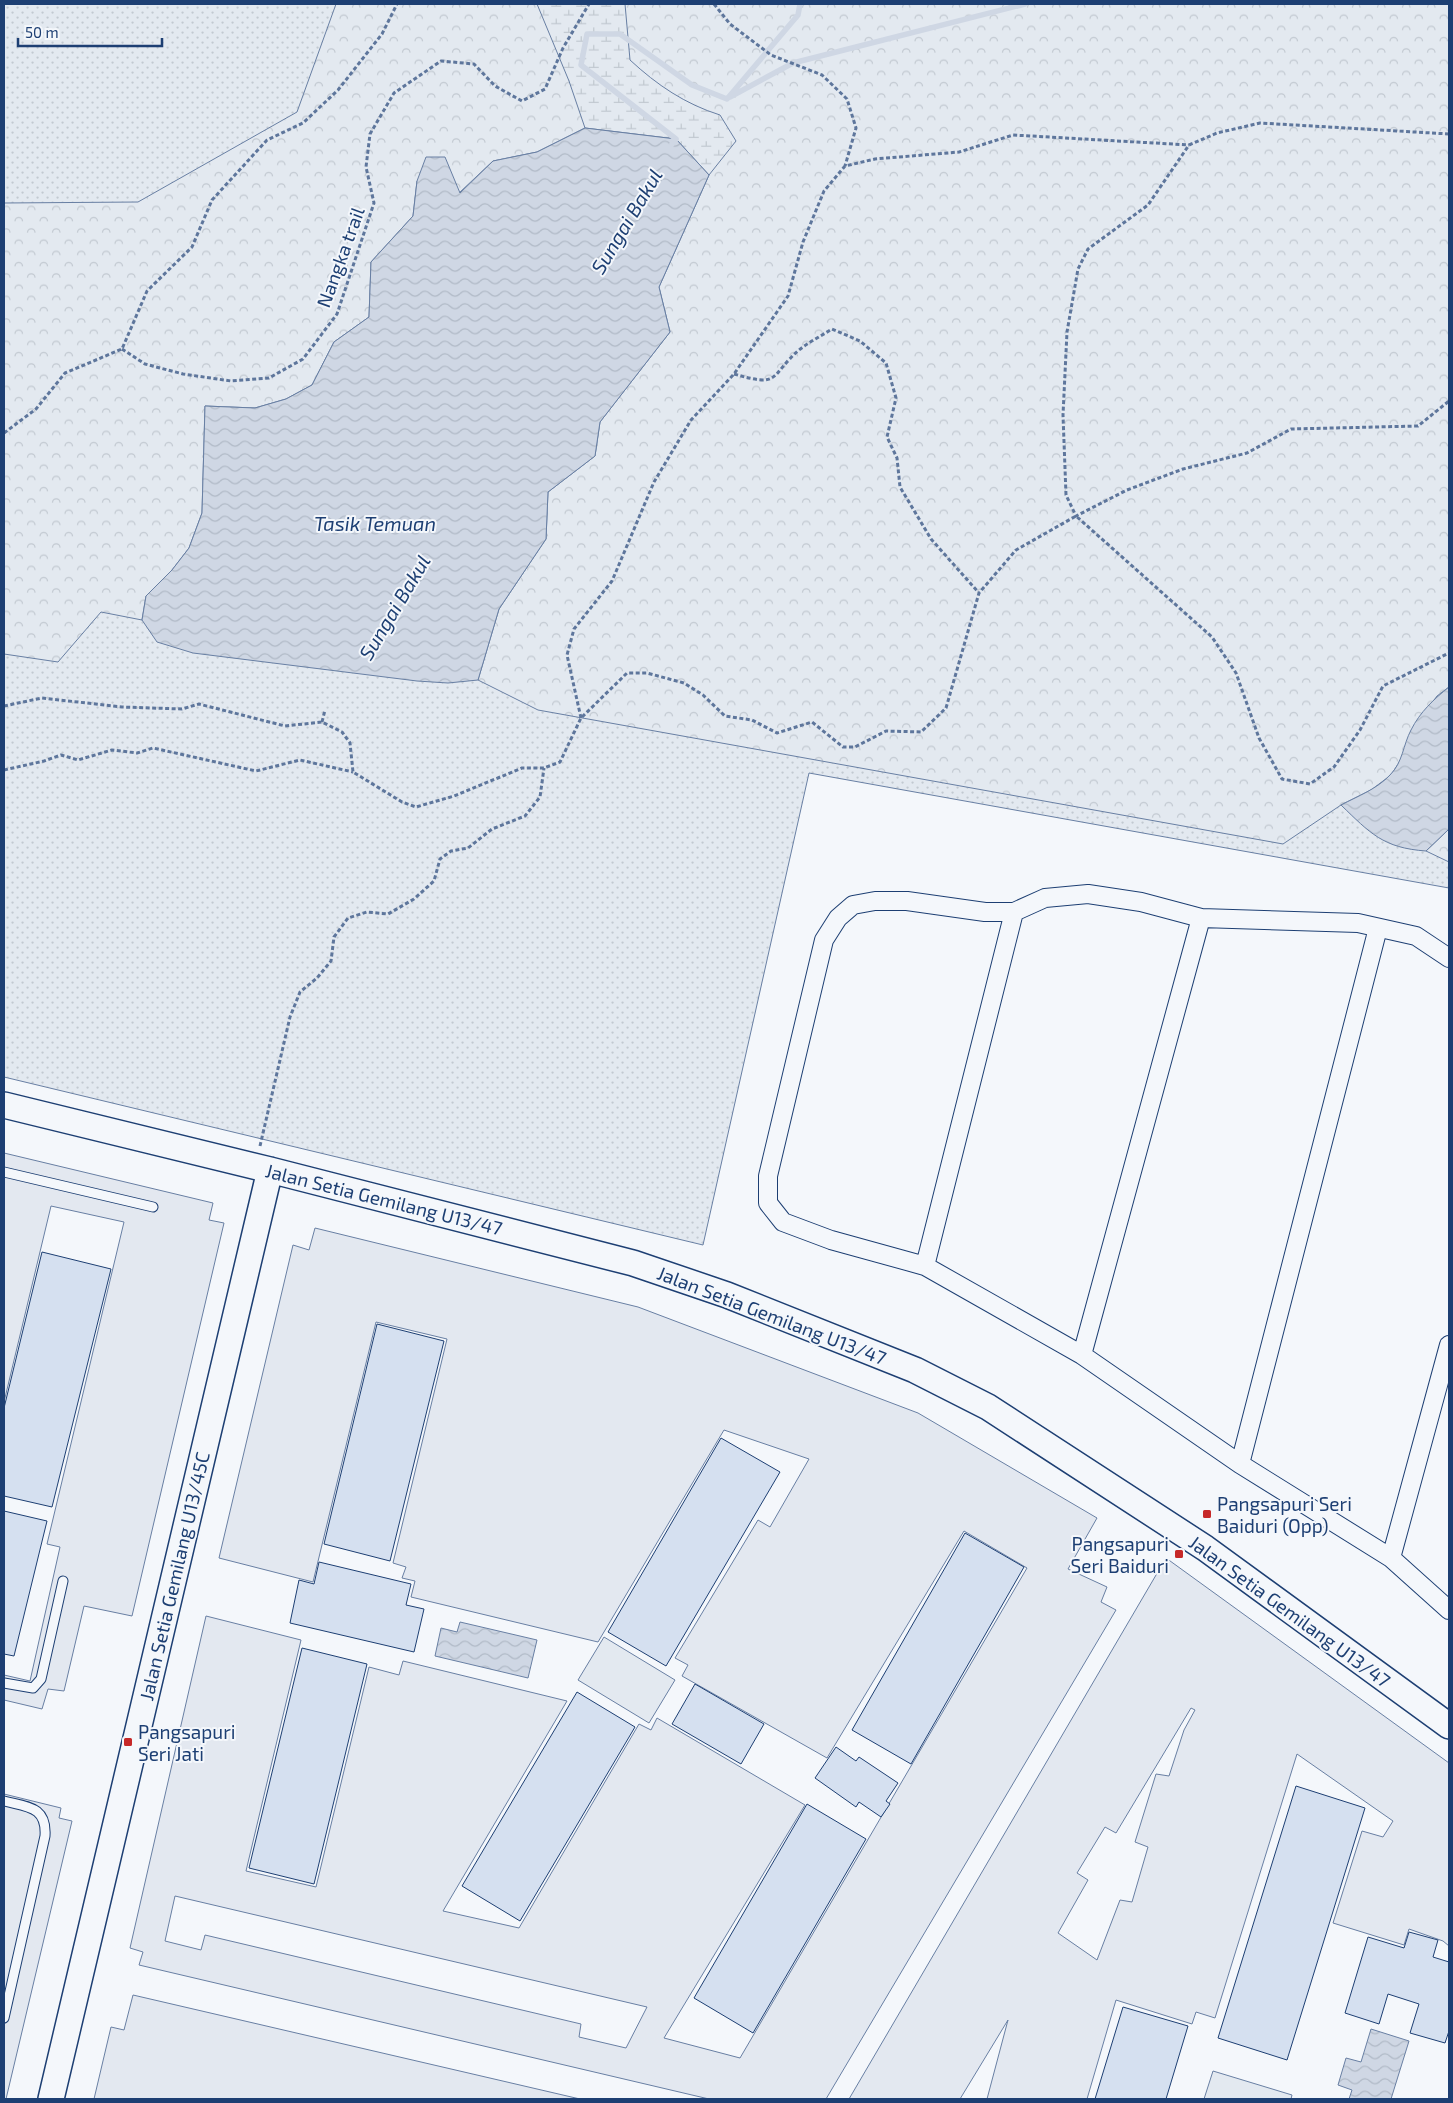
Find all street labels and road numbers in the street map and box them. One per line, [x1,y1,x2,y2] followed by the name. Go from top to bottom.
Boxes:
[311,203,369,310] street label: Nangka trail
[263,1158,505,1240] street label: Jalan Setia Gemilang U13/47
[654,1261,890,1369] street label: Jalan Setia Gemilang U13/47
[134,1449,214,1703] street label: Jalan Setia Gemilang U13/45C
[1185,1530,1395,1692] street label: Jalan Setia Gemilang U13/47

